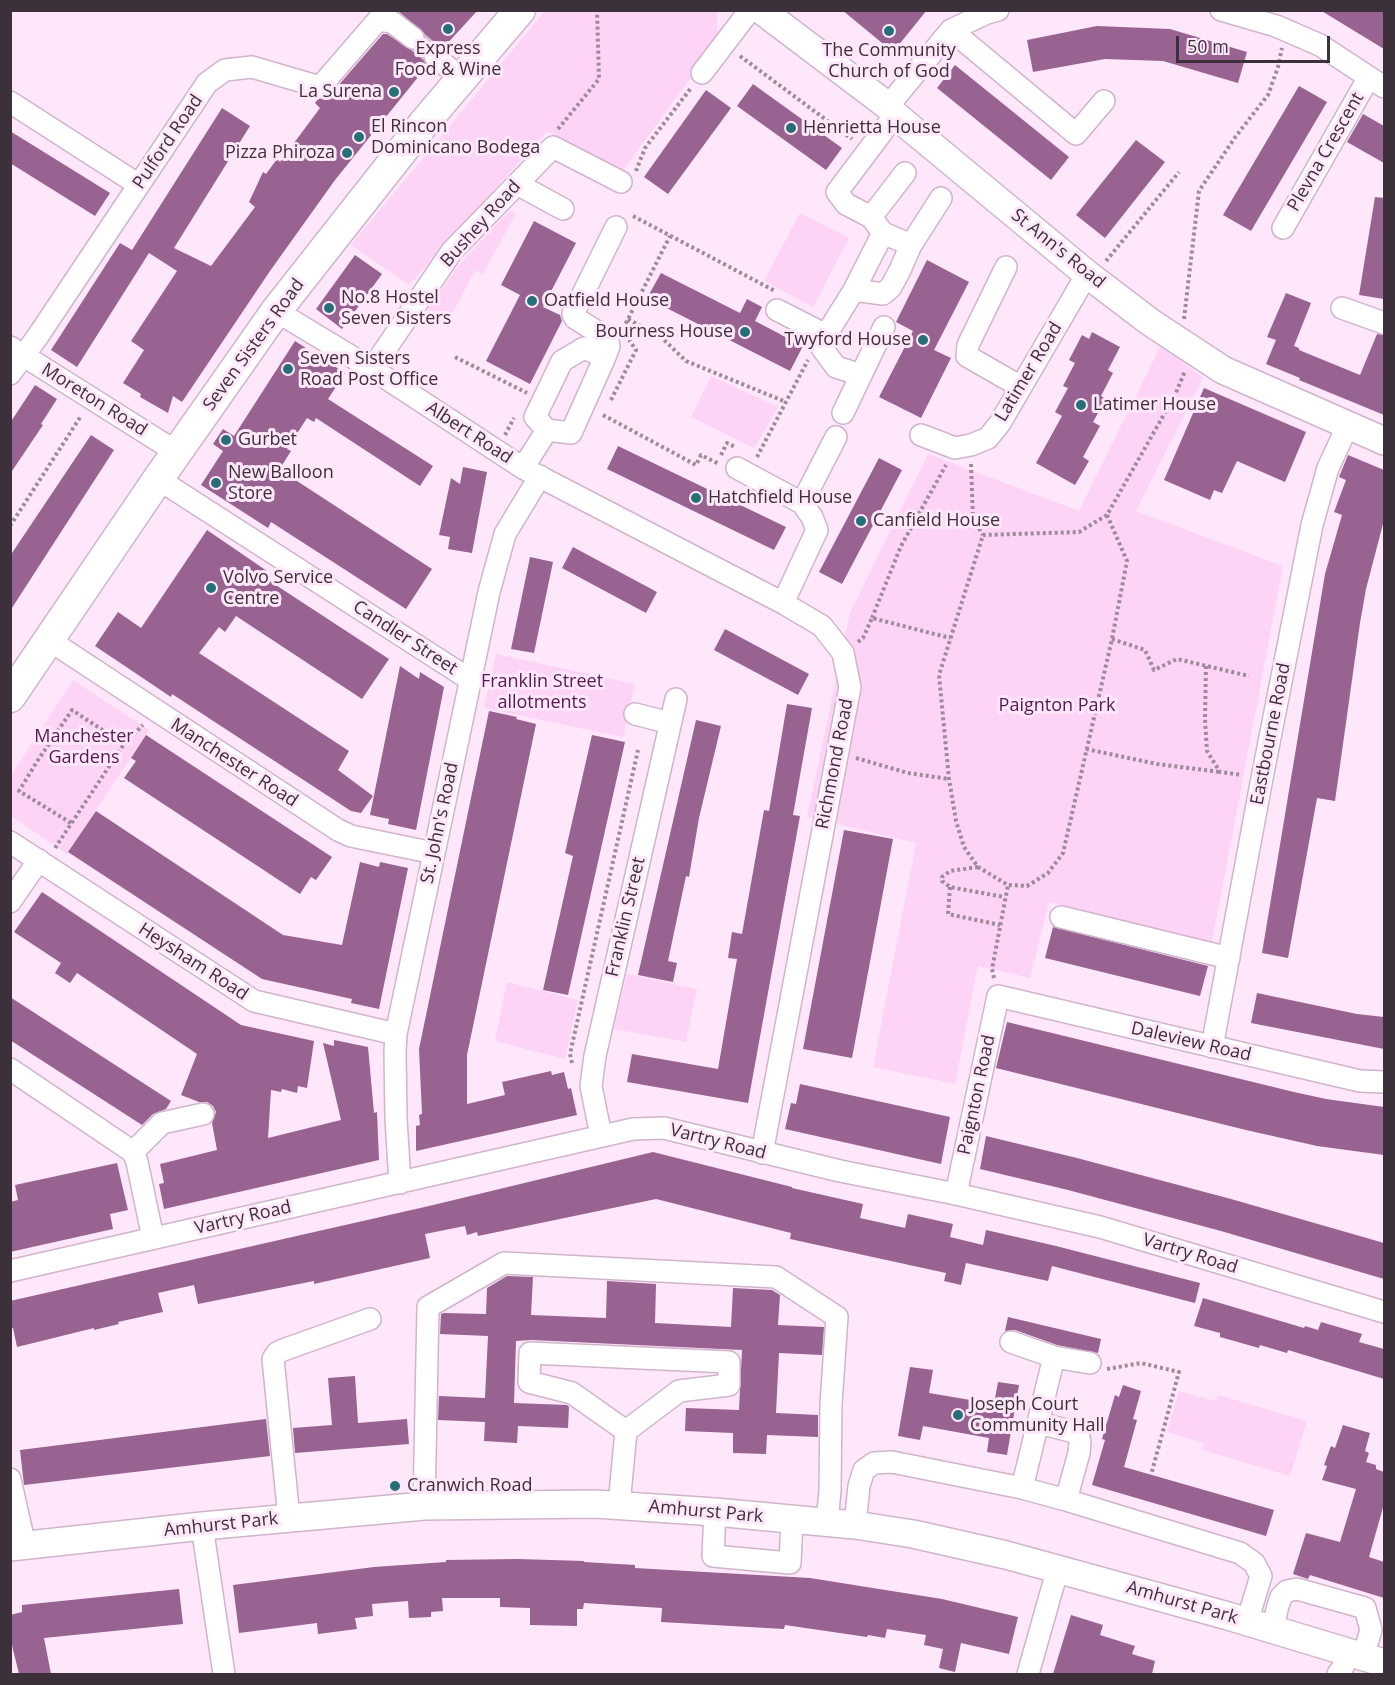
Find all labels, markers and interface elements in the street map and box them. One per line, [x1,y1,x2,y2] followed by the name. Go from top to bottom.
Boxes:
[441,22,455,36] marker: Express Food & Wine
[882,24,896,38] marker: The Community Church of God
[1179,24,1334,62] scale bar
[1187,34,1229,58] text: 50 m
[395,38,501,80] place label: Express Food & Wine
[822,40,956,82] place label: The Community Church of God
[299,81,382,103] place label: La Surena
[387,85,401,99] marker: La Surena
[1283,89,1369,215] street label: Plevna Crescent
[128,91,208,193] street label: Pulford Road
[371,116,540,158] place label: El Rincon Dominicano Bodega
[803,117,941,139] place label: Henrietta House
[784,121,798,135] marker: Henrietta House
[352,130,366,144] marker: El Rincon Dominicano Bodega
[225,142,335,164] place label: Pizza Phiroza
[340,146,354,160] marker: Pizza Phiroza
[436,176,526,272] street label: Bushey Road
[1007,205,1109,293] street label: St Ann's Road
[199,275,309,415] street label: Seven Sisters Road
[341,287,451,330] place label: No.8 Hostel Seven Sisters
[544,290,669,312] place label: Oatfield House
[525,294,539,308] marker: Oatfield House
[322,301,336,315] marker: No.8 Hostel Seven Sisters
[991,318,1067,426] street label: Latimer Road
[595,321,733,343] place label: Bourness House
[738,325,752,339] marker: Bourness House
[784,329,911,351] place label: Twyford House
[916,333,930,347] marker: Twyford House
[300,348,438,391] place label: Seven Sisters Road Post Office
[37,359,151,441] street label: Moreton Road
[281,362,295,376] marker: Seven Sisters Road Post Office
[1093,394,1216,416] place label: Latimer House
[422,397,516,469] street label: Albert Road
[1074,398,1088,412] marker: Latimer House
[238,429,297,451] place label: Gurbet
[219,433,233,447] marker: Gurbet
[228,462,334,504] place label: New Balloon Store
[209,476,223,490] marker: New Balloon Store
[708,487,852,509] place label: Hatchfield House
[689,491,703,505] marker: Hatchfield House
[873,510,1000,532] place label: Canfield House
[854,514,868,528] marker: Canfield House
[223,567,333,610] place label: Volvo Service Centre
[204,581,218,595] marker: Volvo Service Centre
[349,596,461,680] street label: Candler Street
[1247,661,1295,807] street label: Eastbourne Road
[481,671,603,714] park label: Franklin Street allotments
[999,695,1115,717] park label: Paignton Park
[812,697,858,831] street label: Richmond Road
[166,714,302,812] street label: Manchester Road
[34,726,134,768] park label: Manchester Gardens
[417,760,463,886] street label: St. John's Road
[602,855,650,979] street label: Franklin Street
[134,919,252,1005] street label: Heysham Road
[1129,1018,1253,1066] street label: Daleview Road
[954,1033,1000,1157] street label: Paignton Road
[668,1120,768,1164] street label: Vartry Road
[193,1196,293,1240] street label: Vartry Road
[1140,1229,1240,1279] street label: Vartry Road
[970,1394,1105,1436] place label: Joseph Court Community Hall
[951,1408,965,1422] marker: Joseph Court Community Hall
[407,1475,533,1497] place label: Cranwich Road
[388,1479,402,1493] marker: Cranwich Road
[648,1496,764,1528] street label: Amhurst Park
[163,1508,279,1542] street label: Amhurst Park
[1124,1577,1240,1629] street label: Amhurst Park

